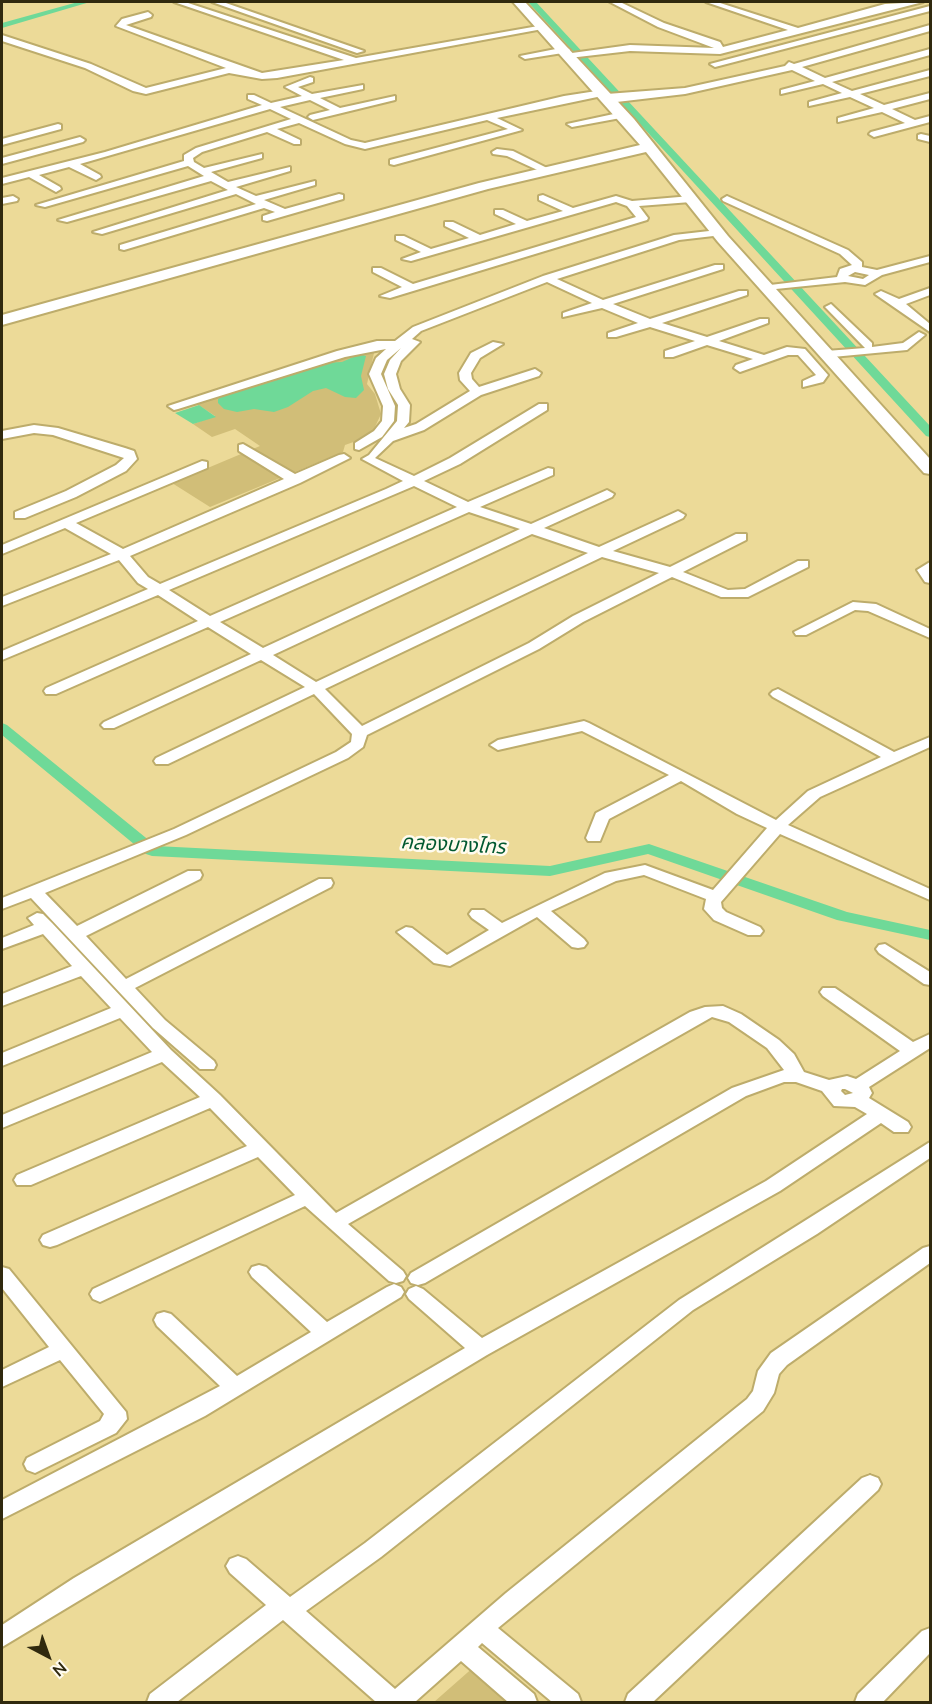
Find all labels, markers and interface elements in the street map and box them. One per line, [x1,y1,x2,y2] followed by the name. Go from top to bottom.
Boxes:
[400,830,506,860] water label: คลองบางไทร
[18,1626,78,1686] north arrow
[49,1658,71,1681] text: N

